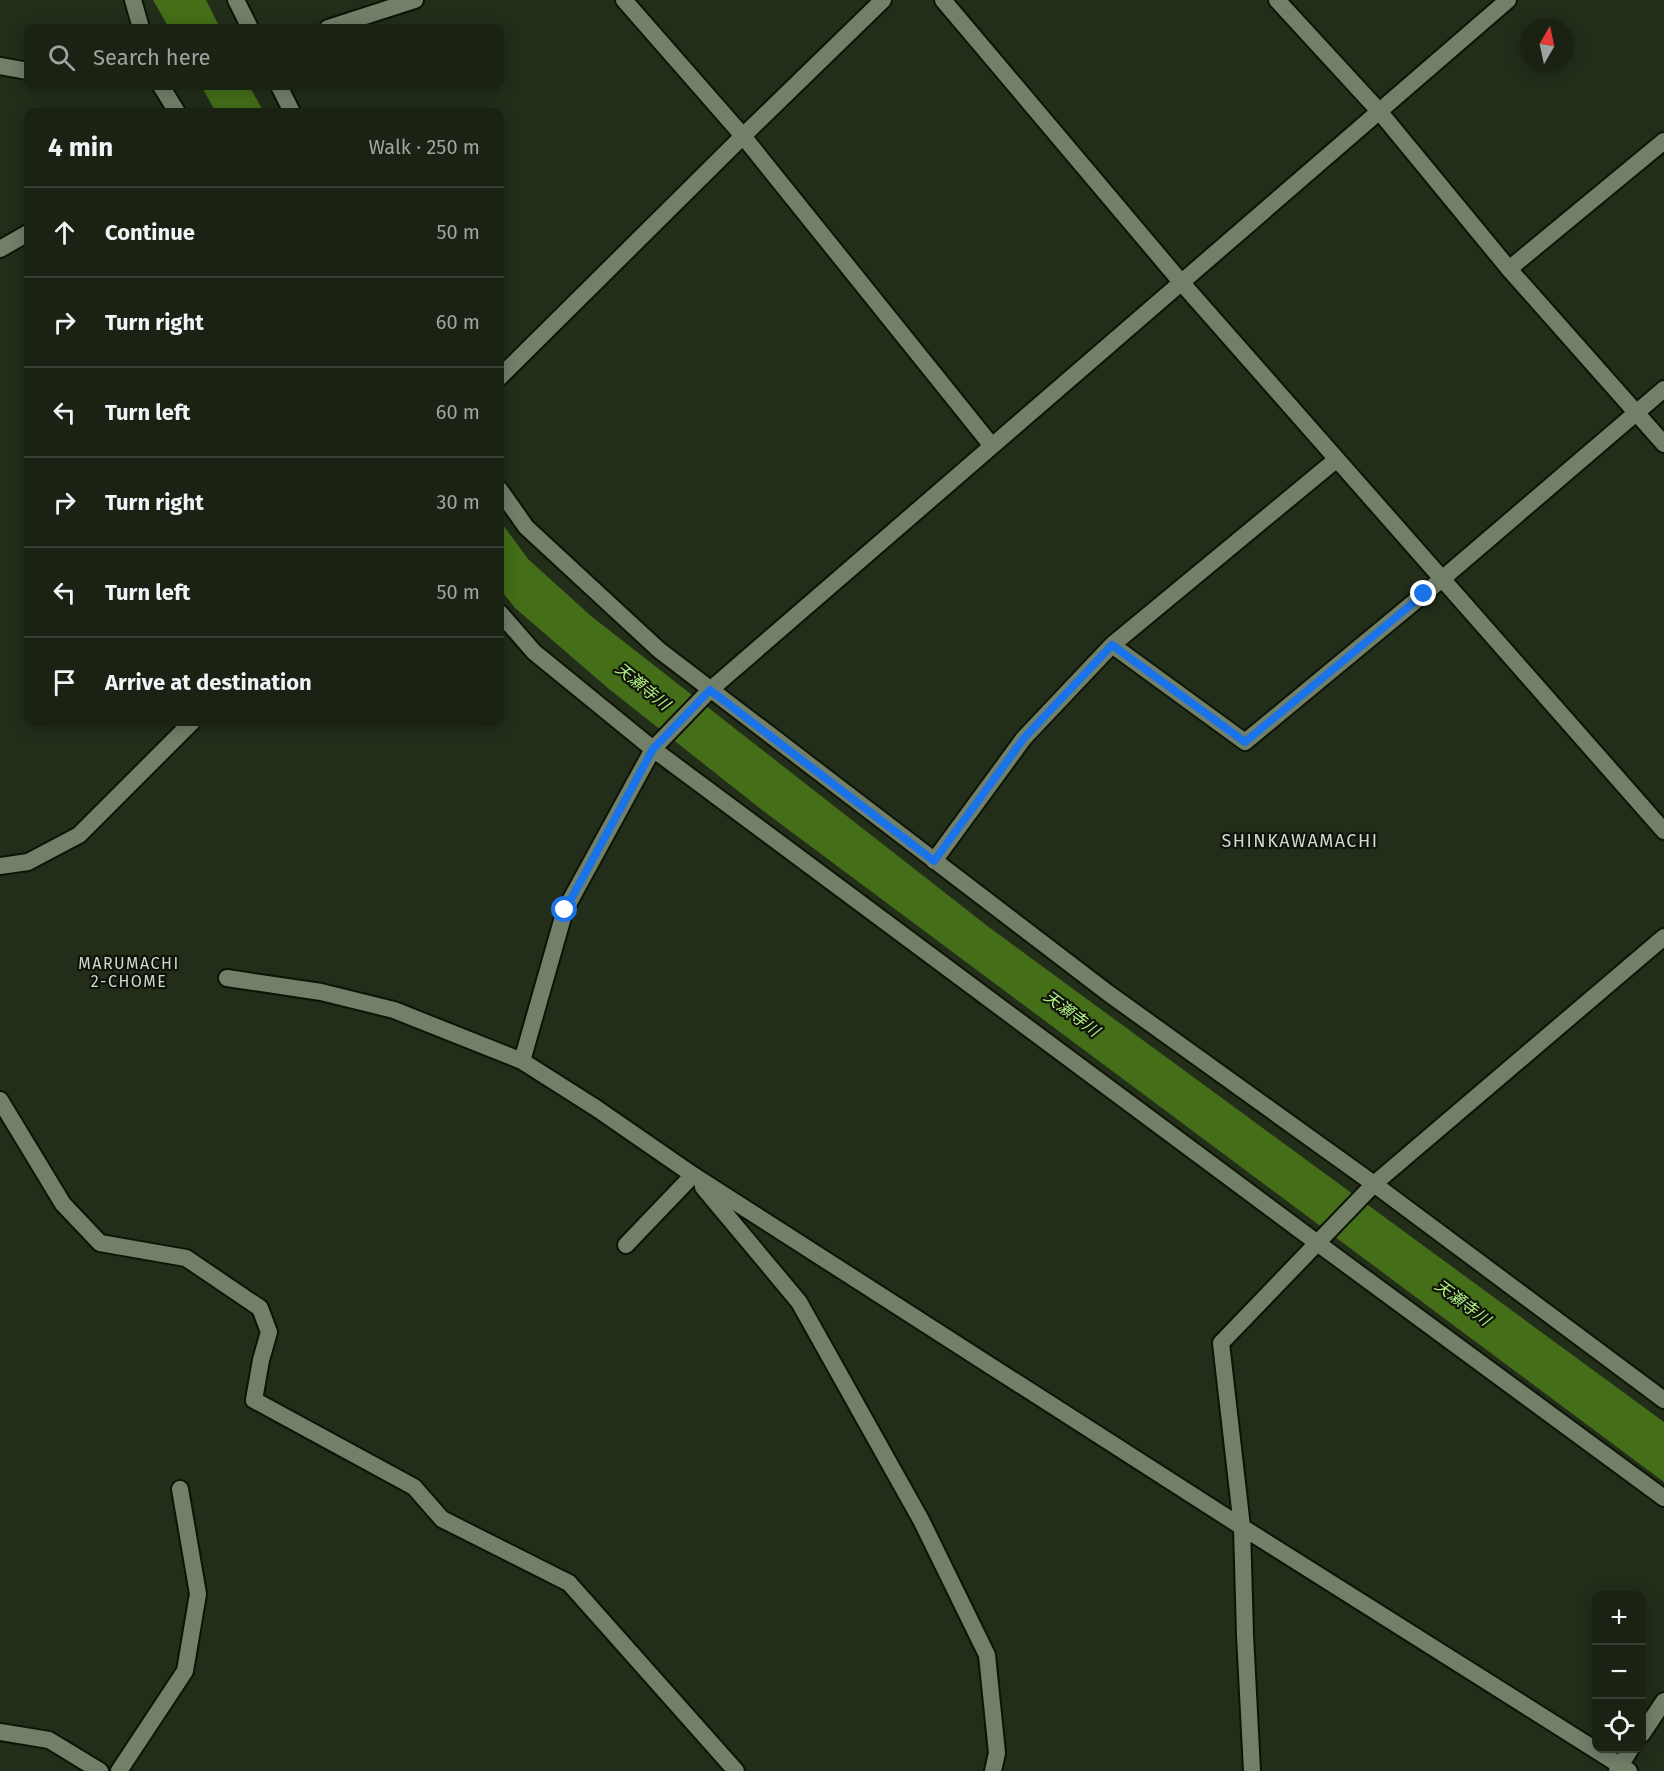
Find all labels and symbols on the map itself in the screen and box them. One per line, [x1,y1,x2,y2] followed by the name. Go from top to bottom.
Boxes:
[1520,18,1574,72] north arrow
[1410,580,1436,606] route end
[612,659,675,715] water label: 天瀬寺川
[1221,830,1379,852] district label: SHINKAWAMACHI
[551,896,577,922] route start
[78,954,180,991] district label: MARUMACHI 2-CHOME
[1040,987,1105,1041] water label: 天瀬寺川
[1431,1276,1496,1330] water label: 天瀬寺川

